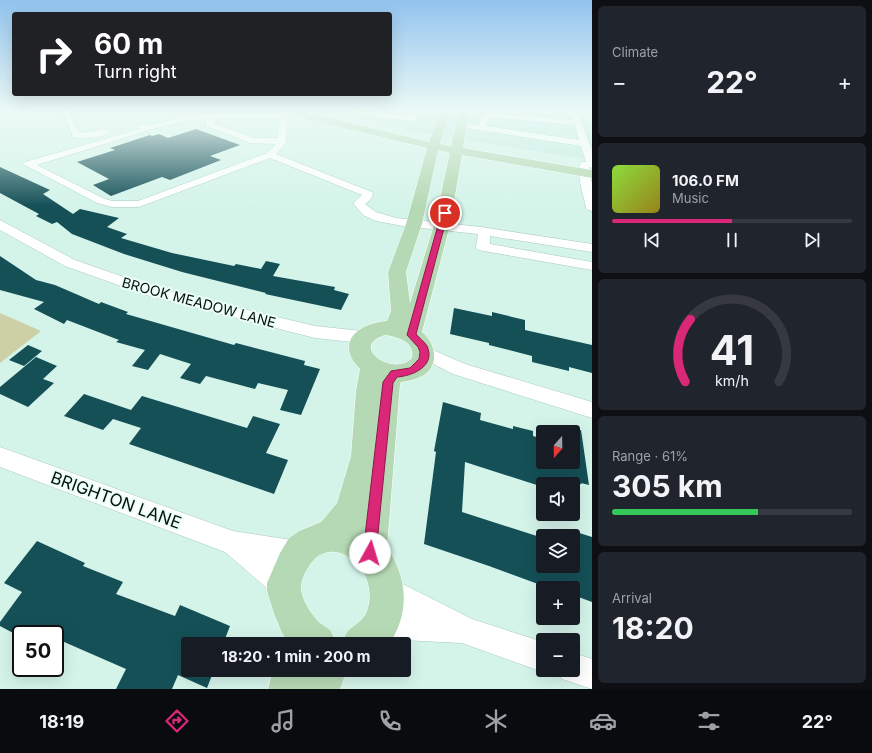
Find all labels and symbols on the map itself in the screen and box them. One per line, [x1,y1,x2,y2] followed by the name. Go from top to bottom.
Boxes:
[428,196,462,230] pin
[120,273,278,331] street label: BROOK MEADOW LANE
[536,425,580,469] north arrow
[48,467,184,533] street label: BRIGHTON LANE
[349,532,391,574] position arrow
[12,625,64,677] speed limit sign: 50

